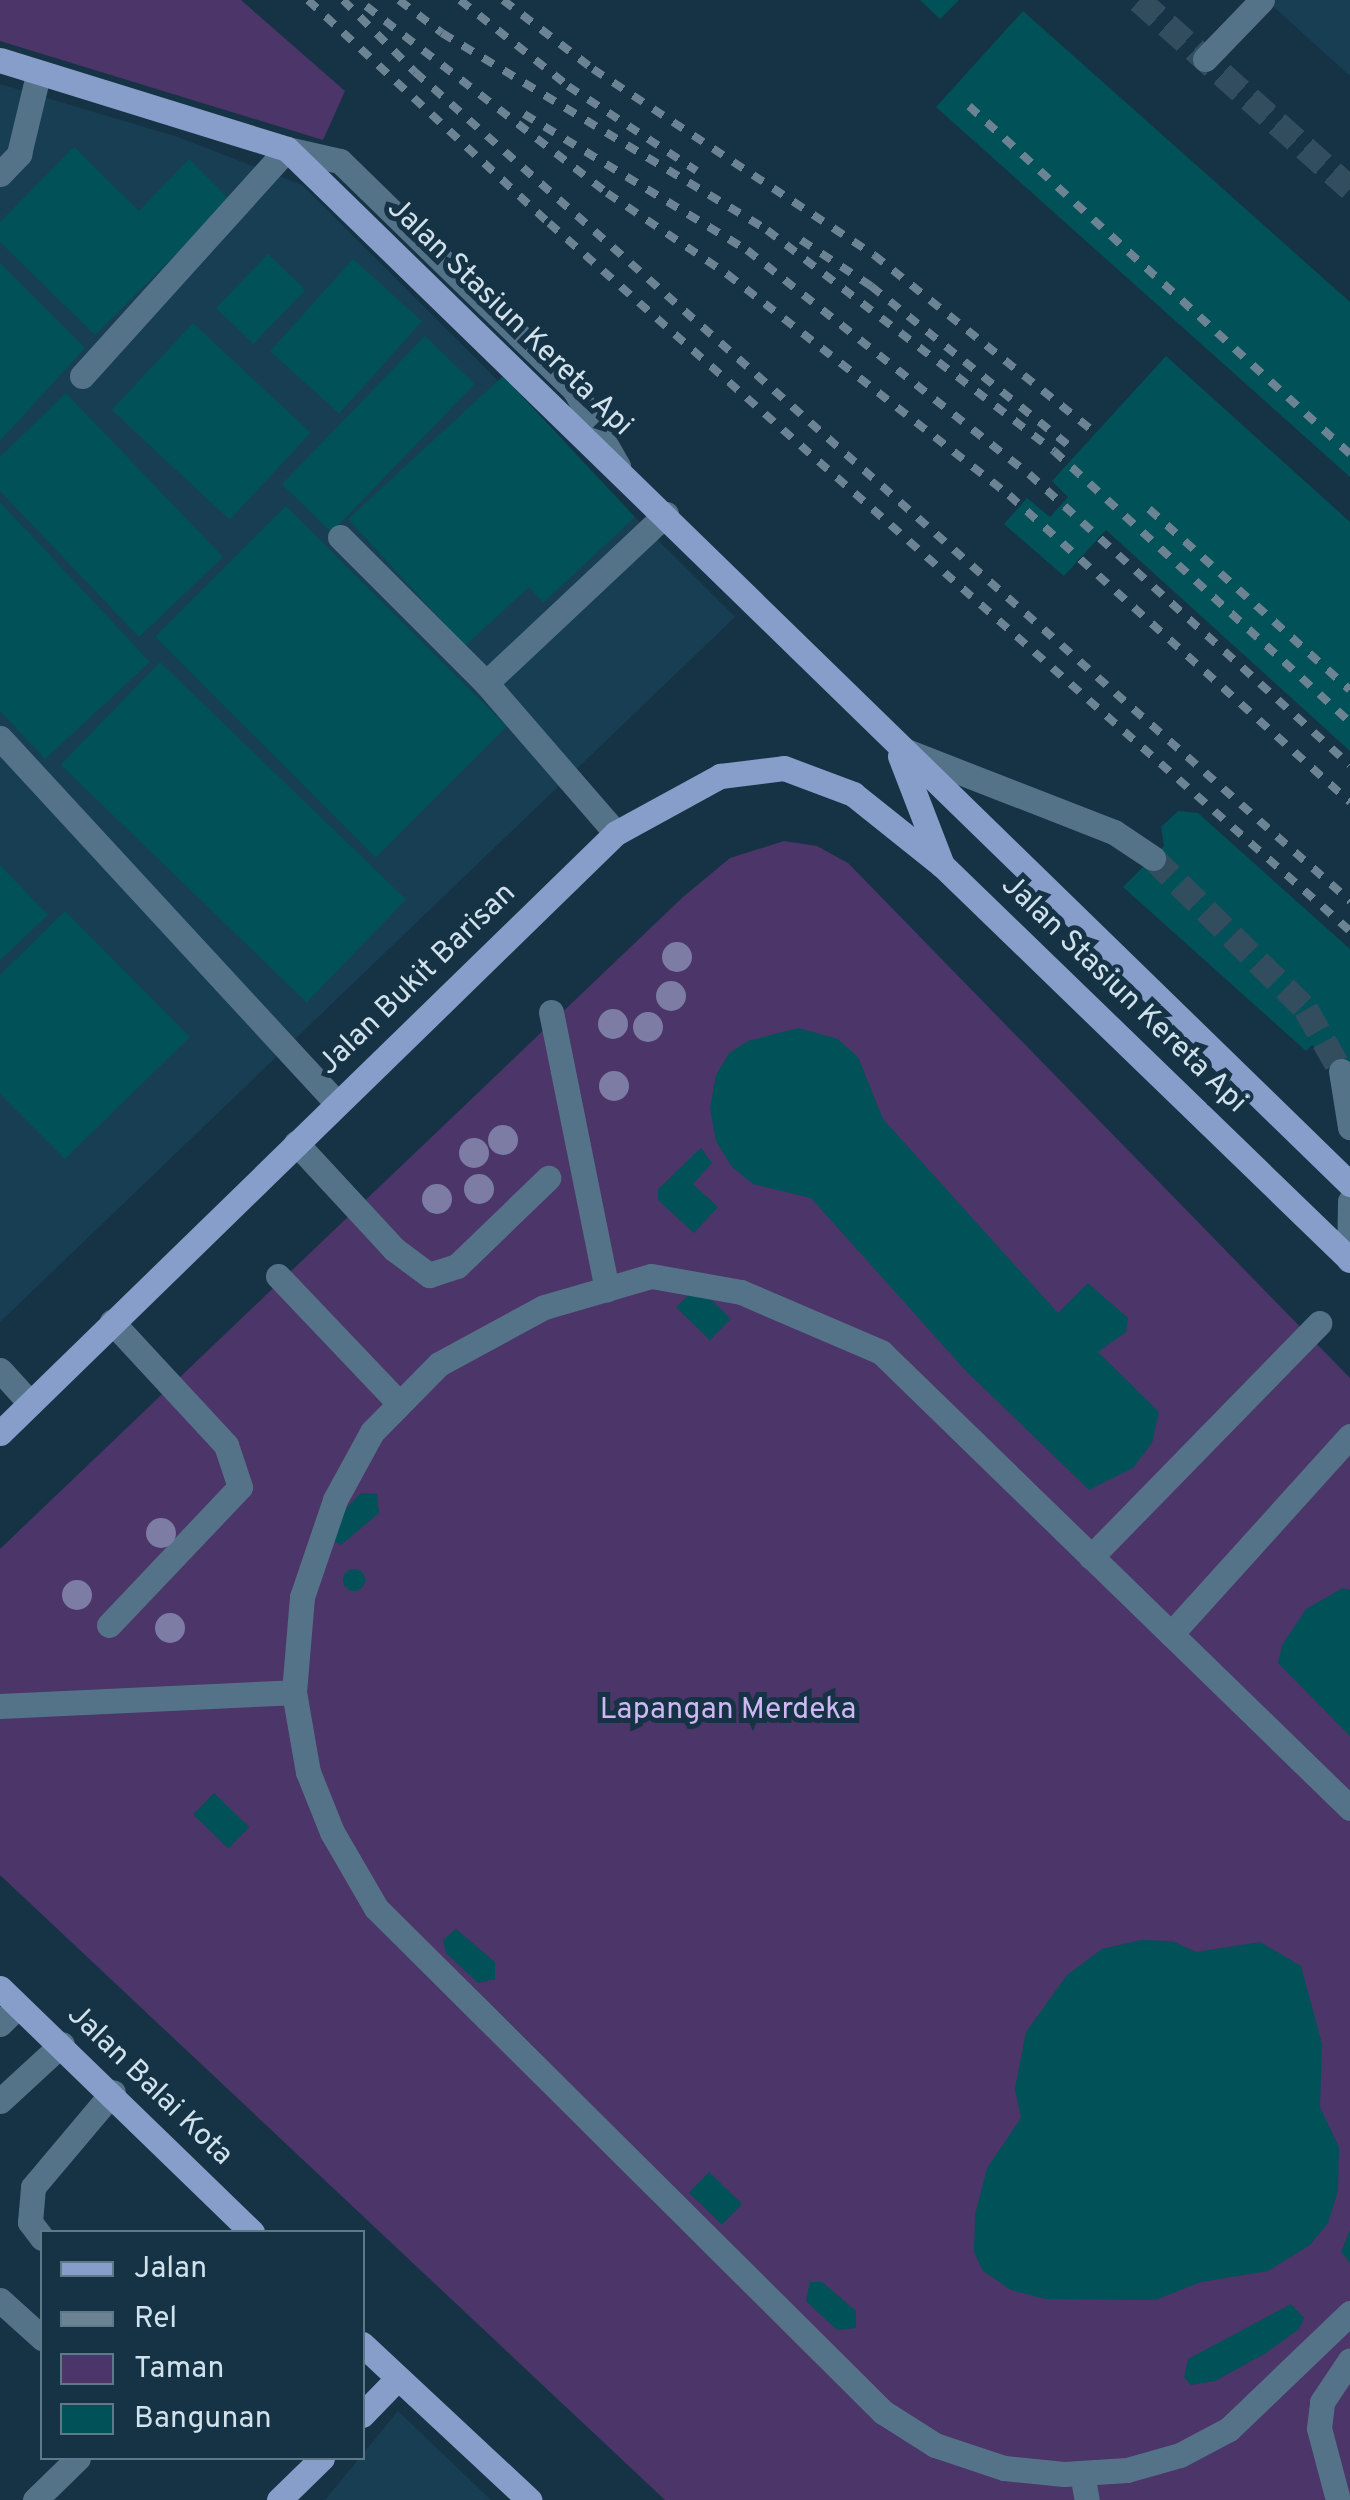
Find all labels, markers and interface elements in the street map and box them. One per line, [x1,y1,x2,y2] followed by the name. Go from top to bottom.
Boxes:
[378,191,640,445] street label: Jalan Stasiun Kereta Api
[992,868,1254,1122] street label: Jalan Stasiun Kereta Api
[312,876,524,1084] street label: Jalan Bukit Barisan
[600,1693,856,1729] park label: Lapangan Merdeka
[59,1998,239,2174] street label: Jalan Balai Kota
[40,2230,365,2460] legend
[134,2251,207,2288] text: Jalan
[134,2301,177,2338] text: Rel
[134,2351,224,2388] text: Taman
[134,2401,272,2438] text: Bangunan

